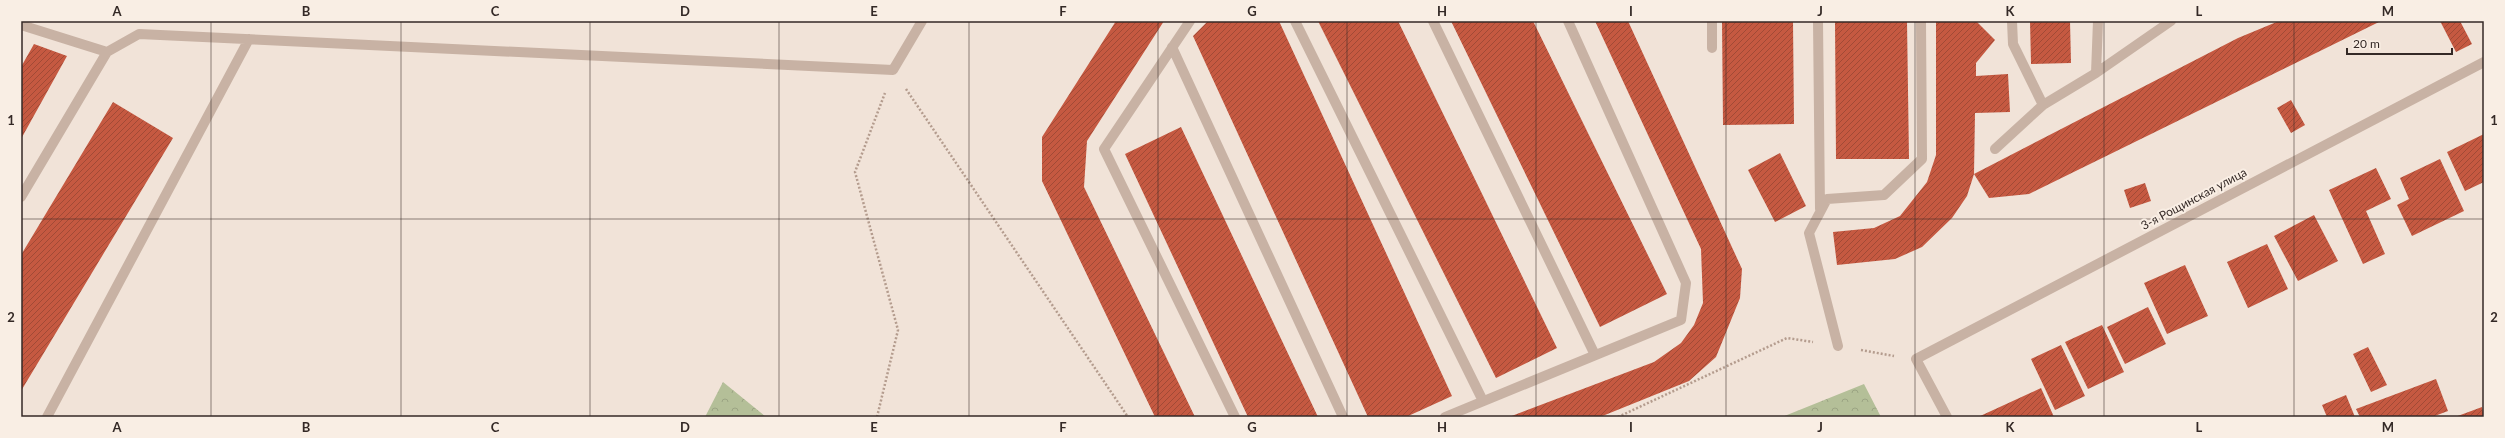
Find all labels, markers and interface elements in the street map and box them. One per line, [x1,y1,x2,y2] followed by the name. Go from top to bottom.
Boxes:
[111,3,122,19] text: A
[302,3,311,19] text: B
[491,3,500,19] text: C
[680,3,690,19] text: D
[870,3,878,19] text: E
[1059,3,1067,19] text: F
[1247,3,1257,19] text: G
[1437,3,1447,19] text: H
[1629,3,1633,19] text: I
[1817,3,1823,19] text: J
[2006,3,2016,19] text: K
[2196,3,2203,19] text: L
[2382,3,2394,19] text: M
[2347,30,2452,56] scale bar
[2353,36,2380,51] text: 20 m
[7,112,15,128] text: 1
[2490,112,2498,128] text: 1
[2138,164,2249,233] street label: 3-я Рощинская улица
[7,309,15,325] text: 2
[2490,309,2498,325] text: 2
[111,419,122,435] text: A
[302,419,311,435] text: B
[491,419,500,435] text: C
[680,419,690,435] text: D
[870,419,878,435] text: E
[1059,419,1067,435] text: F
[1247,419,1257,435] text: G
[1437,419,1447,435] text: H
[1629,419,1633,435] text: I
[1817,419,1823,435] text: J
[2006,419,2016,435] text: K
[2196,419,2203,435] text: L
[2382,419,2394,435] text: M

